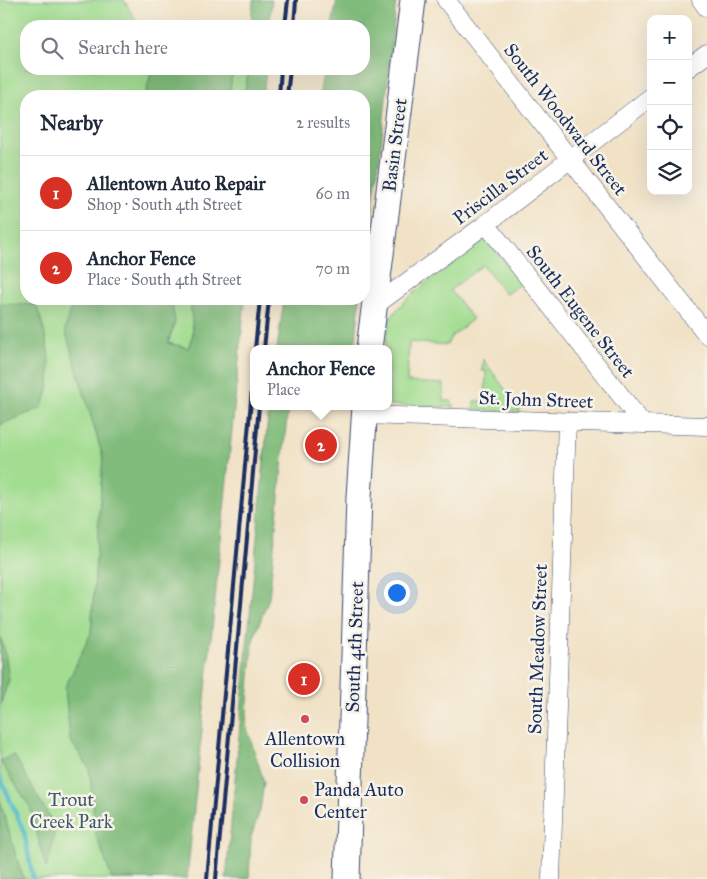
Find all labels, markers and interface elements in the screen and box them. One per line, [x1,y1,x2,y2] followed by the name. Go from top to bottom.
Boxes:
[647,15,692,195] map controls
[647,15,692,60] button: +
[20,20,370,75] search box
[38,34,66,62] icon: search
[78,36,168,59] text: Search here
[499,39,632,200] street label: South Woodward Street
[647,60,692,105] button: −
[377,97,412,193] street label: Basin Street
[647,105,692,150] button: locate
[40,110,103,136] text: Nearby
[296,113,350,132] text: 2 results
[448,143,553,230] street label: Priscilla Street
[647,150,692,195] button: layers
[87,172,266,195] text: Allentown Auto Repair
[53,184,59,203] text: 1
[316,184,350,203] text: 60 m
[87,195,242,214] text: Shop · South 4th Street
[521,240,640,383] street label: South Eugene Street
[87,247,196,270] text: Anchor Fence
[52,259,60,278] text: 2
[315,259,350,278] text: 70 m
[87,270,242,289] text: Place · South 4th Street
[250,345,392,410] popup
[267,357,375,380] text: Anchor Fence
[267,380,300,399] text: Place
[478,386,594,414] street label: St. John Street
[305,426,337,464] pin: 2
[523,563,552,735] street label: South Meadow Street
[384,580,410,606] your location
[341,581,368,713] street label: South 4th Street
[288,660,320,698] pin: 1
[299,713,311,725] marker: Allentown Collision
[264,727,345,772] place label: Allentown Collision
[314,778,404,823] place label: Panda Auto Center
[30,788,113,833] park label: Trout Creek Park
[298,794,310,806] marker: Panda Auto Center

